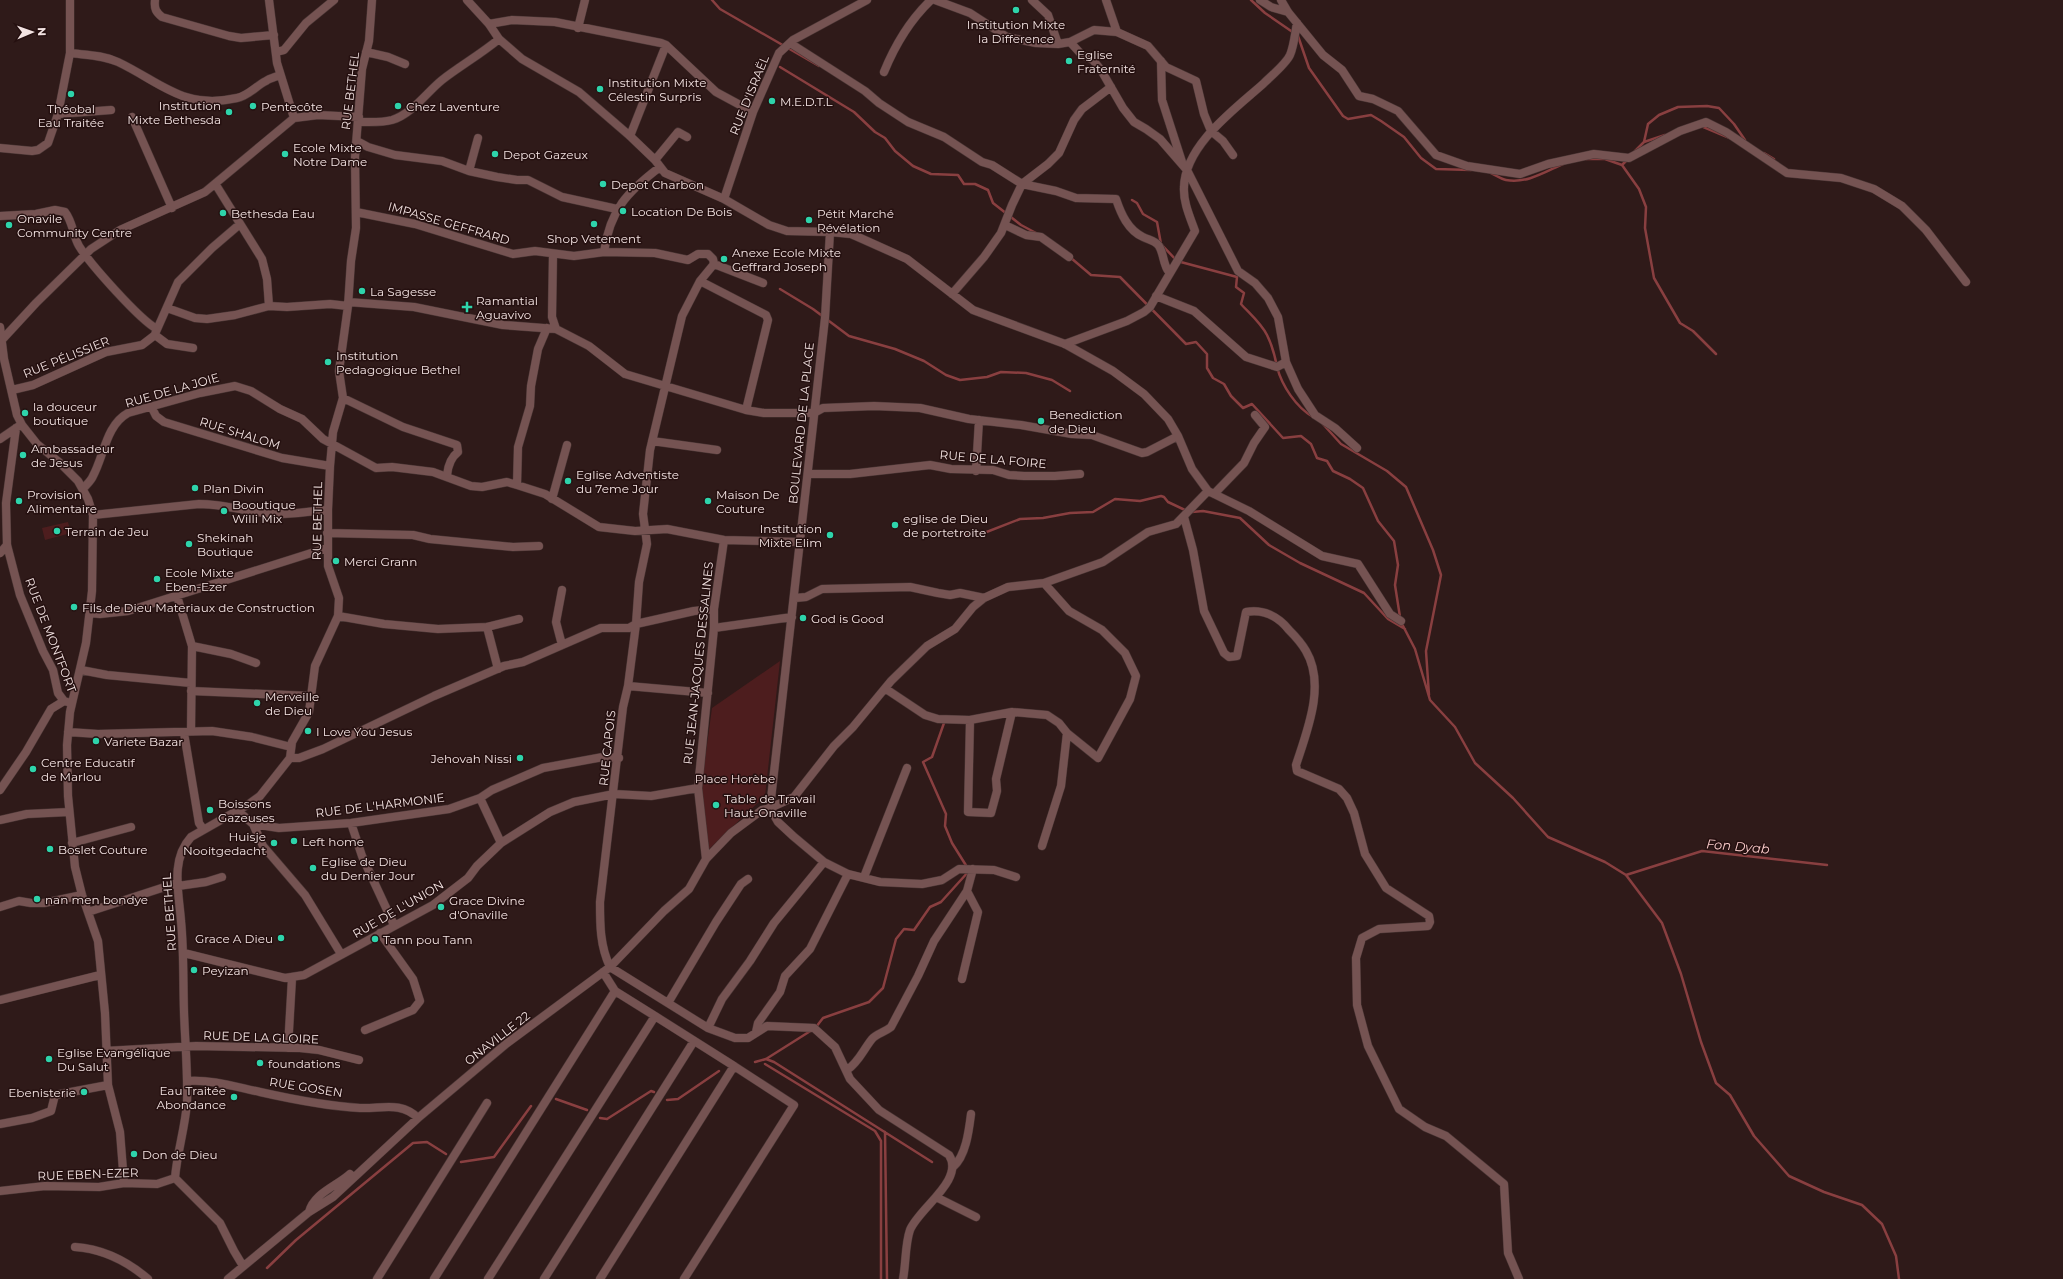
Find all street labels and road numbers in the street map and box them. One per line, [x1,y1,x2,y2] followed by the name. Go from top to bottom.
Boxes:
[338,51,362,131] street label: RUE BETHEL
[726,53,772,137] street label: RUE D'ISRAËL
[386,198,512,248] street label: IMPASSE GEFFRARD
[21,333,112,381] street label: RUE PÉLISSIER
[785,341,817,505] street label: BOULEVARD DE LA PLACE
[123,369,221,411] street label: RUE DE LA JOIE
[198,414,282,452] street label: RUE SHALOM
[939,447,1047,471] street label: RUE DE LA FOIRE
[309,482,325,560] street label: RUE BETHEL
[680,561,716,765] street label: RUE JEAN-JACQUES DESSALINES
[22,576,80,695] street label: RUE DE MONTFORT
[596,709,618,787] street label: RUE CAPOIS
[315,790,445,820] street label: RUE DE L'HARMONIE
[159,872,179,952] street label: RUE BETHEL
[350,877,446,941] street label: RUE DE L'UNION
[461,1008,533,1068] street label: ONAVILLE 22
[203,1027,319,1047] street label: RUE DE LA GLOIRE
[268,1074,344,1100] street label: RUE GOSEN
[37,1165,139,1183] street label: RUE EBEN-EZER

